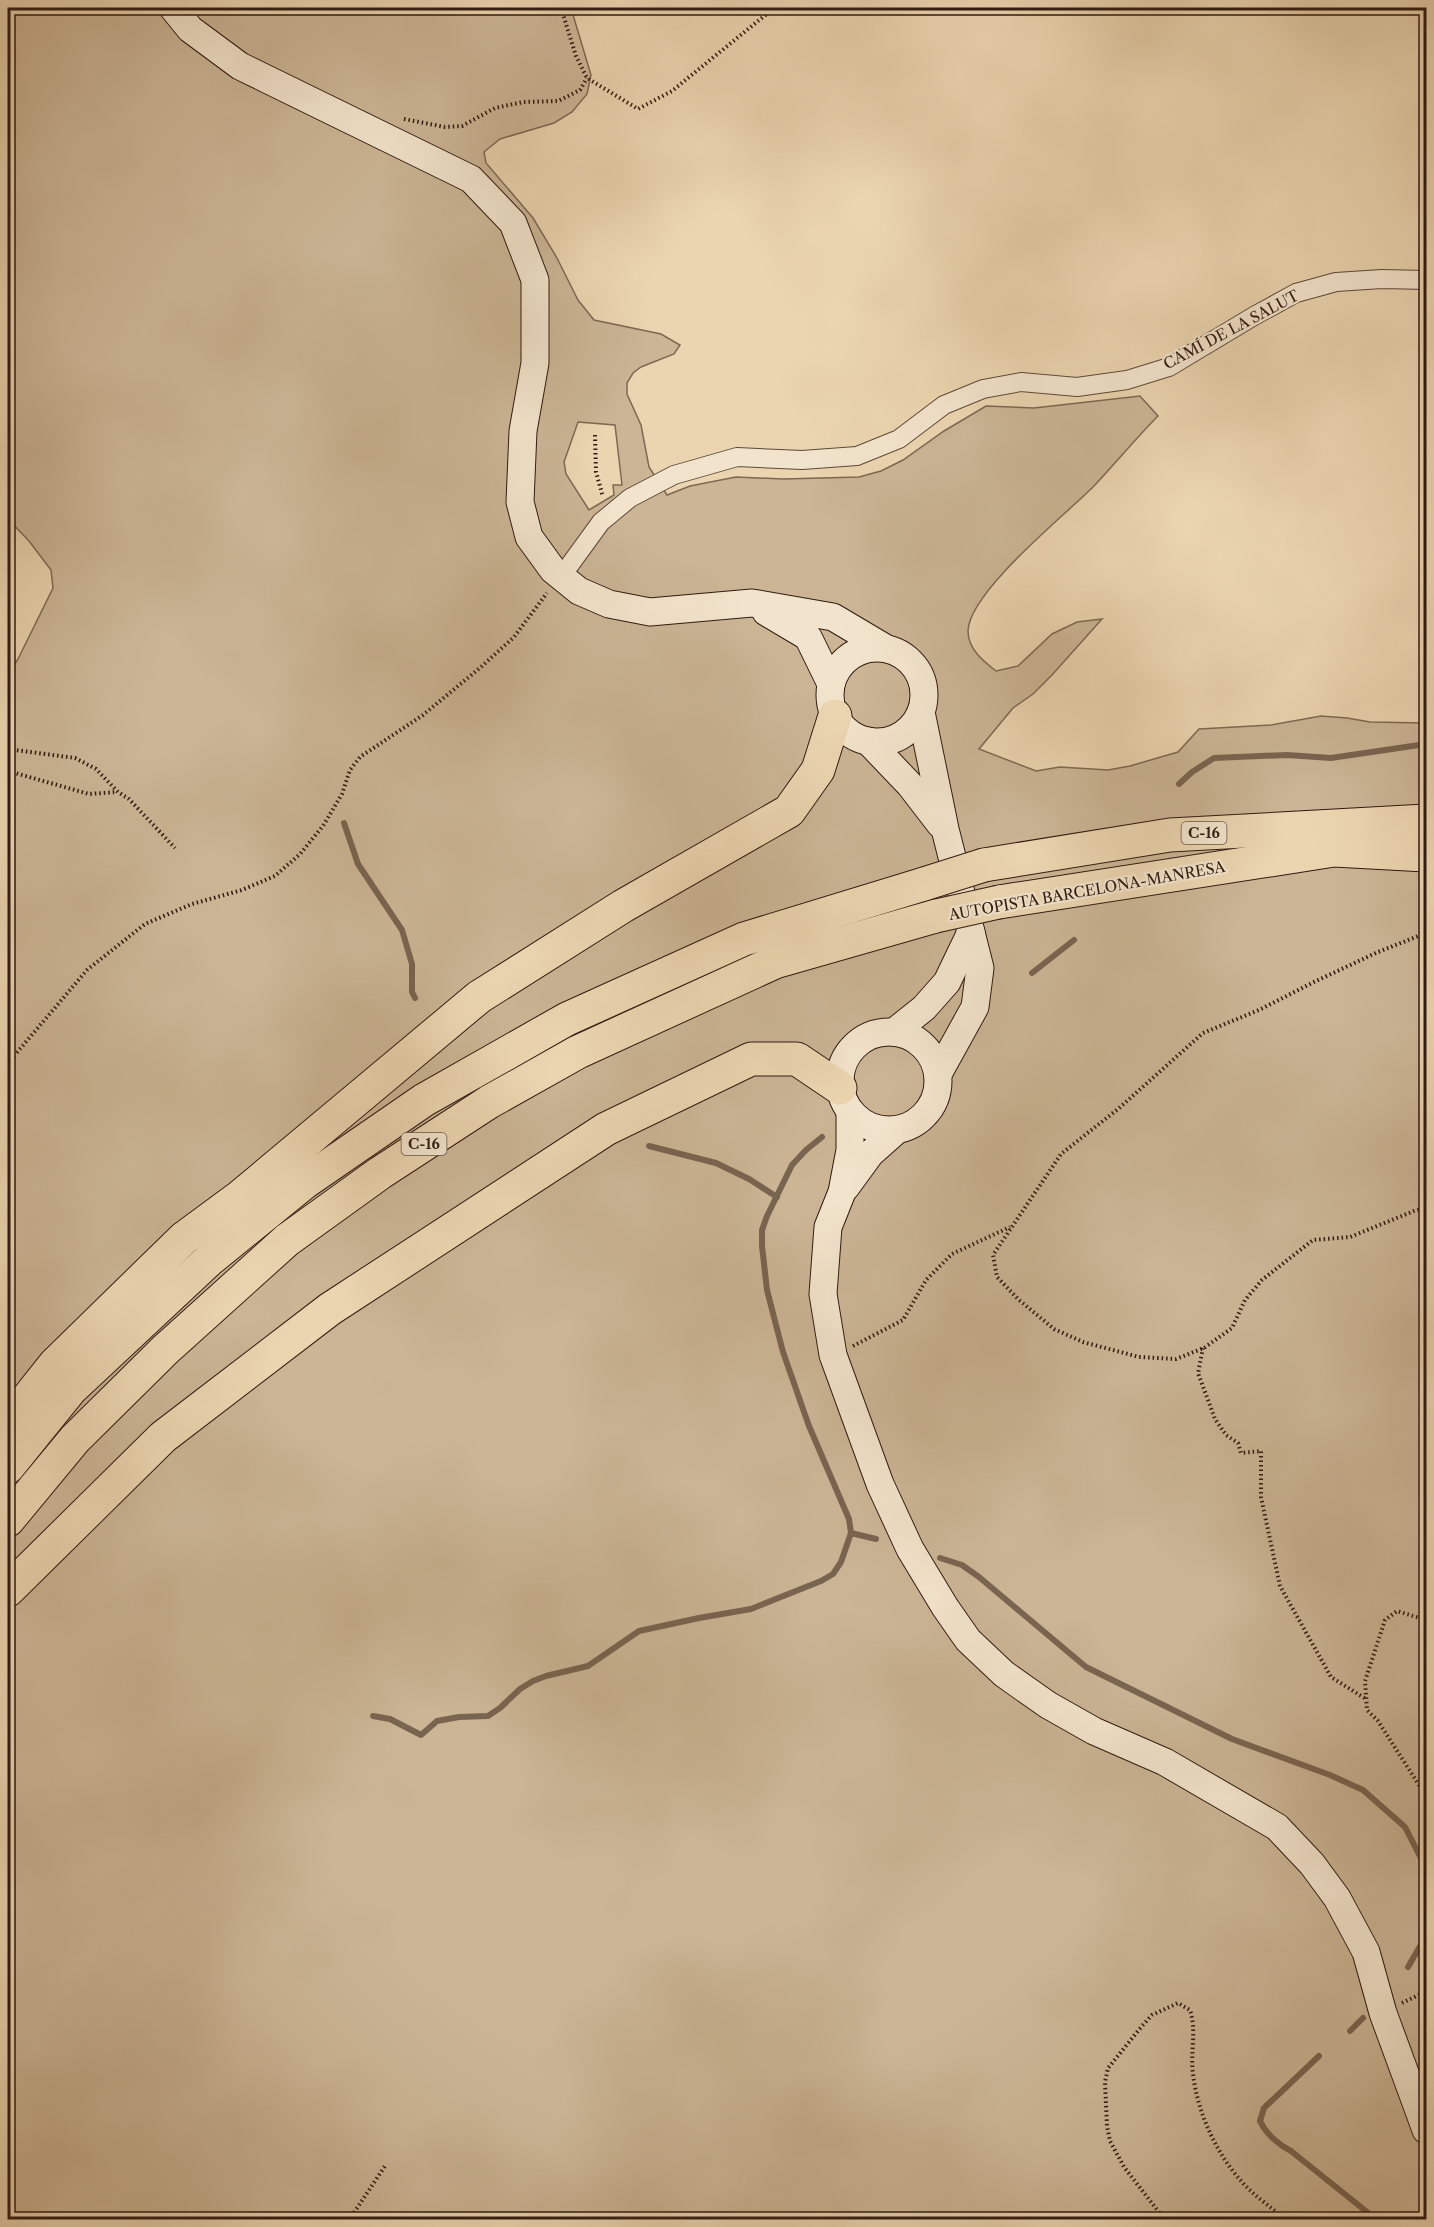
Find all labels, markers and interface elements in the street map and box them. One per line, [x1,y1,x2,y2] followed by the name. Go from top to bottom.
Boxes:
[1160,285,1302,373] street label: CAMÍ DE LA SALUT
[1182,822,1226,844] road number: C-16
[946,857,1228,924] street label: AUTOPISTA BARCELONA-MANRESA
[402,1133,446,1155] road number: C-16

